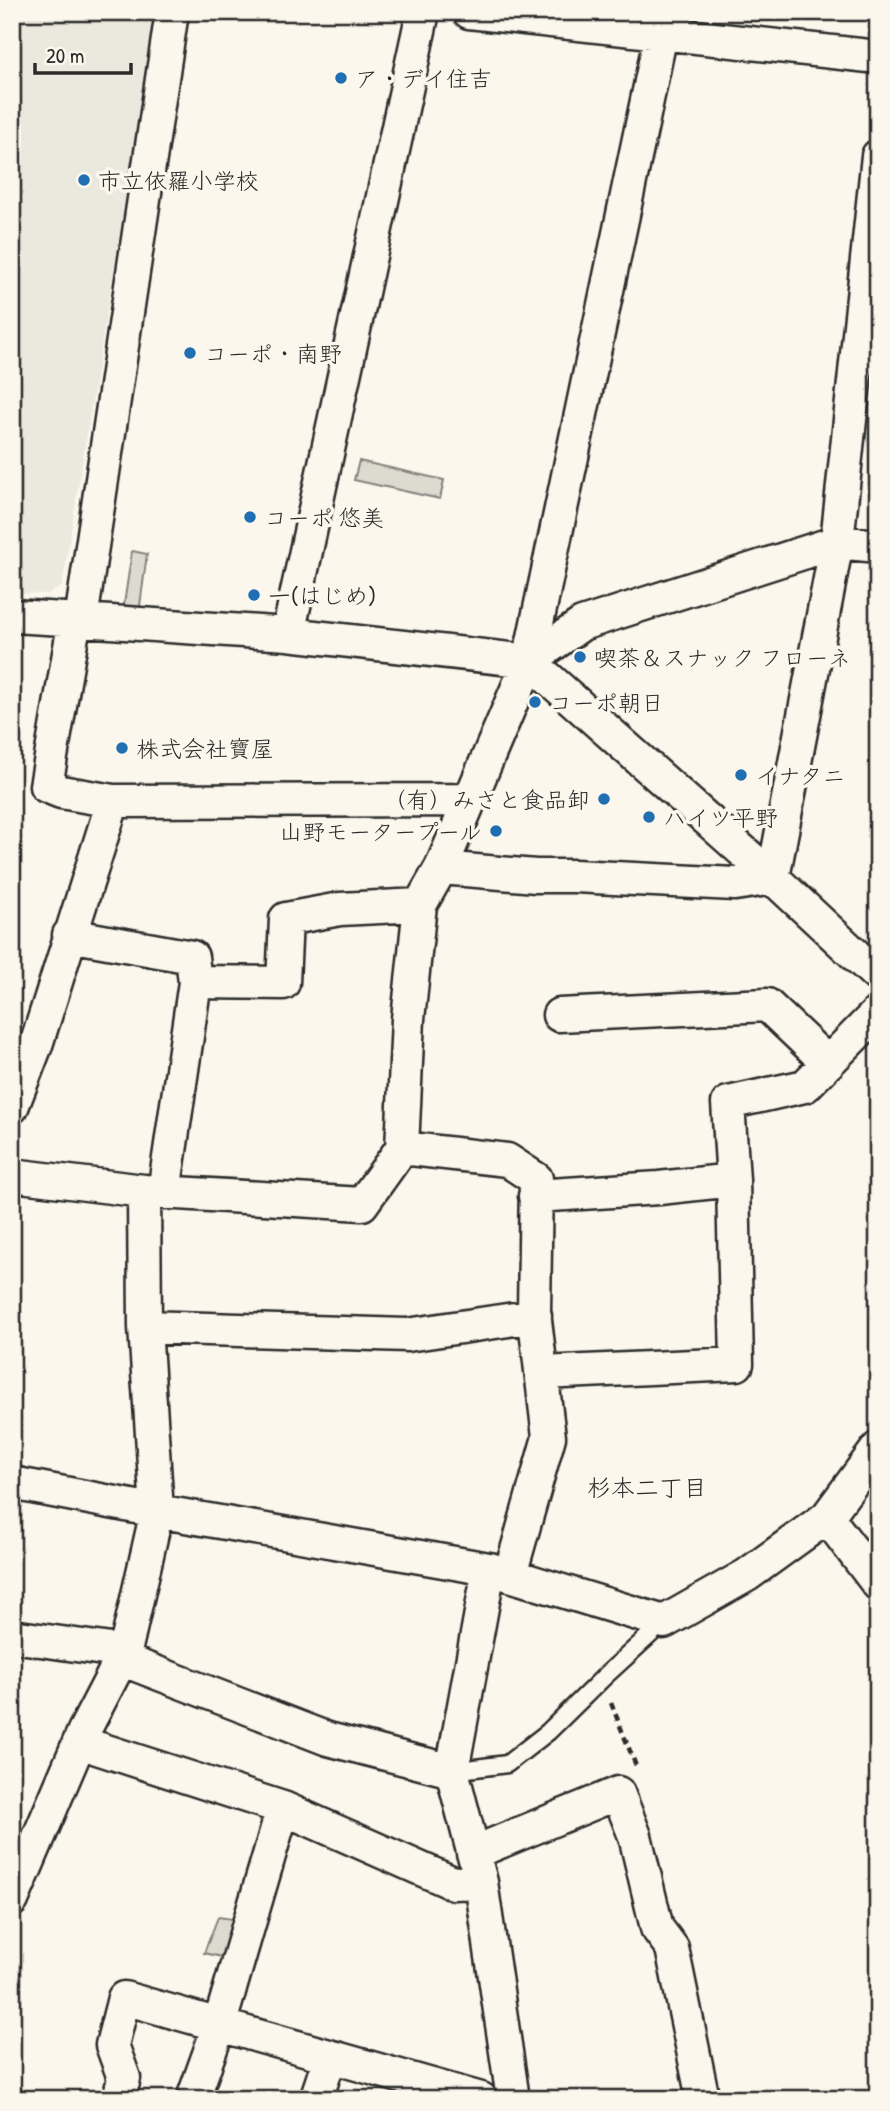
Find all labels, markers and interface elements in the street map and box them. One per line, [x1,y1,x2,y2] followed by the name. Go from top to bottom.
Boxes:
[35,32,131,76] scale bar
[46,41,84,70] text: 20 m
[355,63,492,94] place label: ア・デイ住吉
[333,70,349,86] marker: ア・デイ住吉
[98,165,259,196] place label: 市立依羅小学校
[76,172,92,188] marker: 市立依羅小学校
[204,338,342,369] place label: コーポ・南野
[182,345,198,361] marker: コーポ・南野
[264,502,384,533] place label: コーポ 悠美
[242,509,258,525] marker: コーポ 悠美
[268,580,376,611] place label: 一(はじめ)
[246,587,262,603] marker: 一(はじめ)
[594,642,851,673] place label: 喫茶＆スナック フローネ
[572,649,588,665] marker: 喫茶＆スナック フローネ
[549,687,664,718] place label: コーポ朝日
[527,694,543,710] marker: コーポ朝日
[136,733,274,764] place label: 株式会社寶屋
[114,740,130,756] marker: 株式会社寶屋
[755,760,846,791] place label: イナタニ
[733,767,749,783] marker: イナタニ
[383,784,590,815] place label: （有）みさと食品卸
[596,791,612,807] marker: （有）みさと食品卸
[663,802,778,833] place label: ハイツ平野
[641,809,657,825] marker: ハイツ平野
[279,816,482,847] place label: 山野モータープール
[488,823,504,839] marker: 山野モータープール
[587,1471,707,1503] district label: 杉本二丁目

